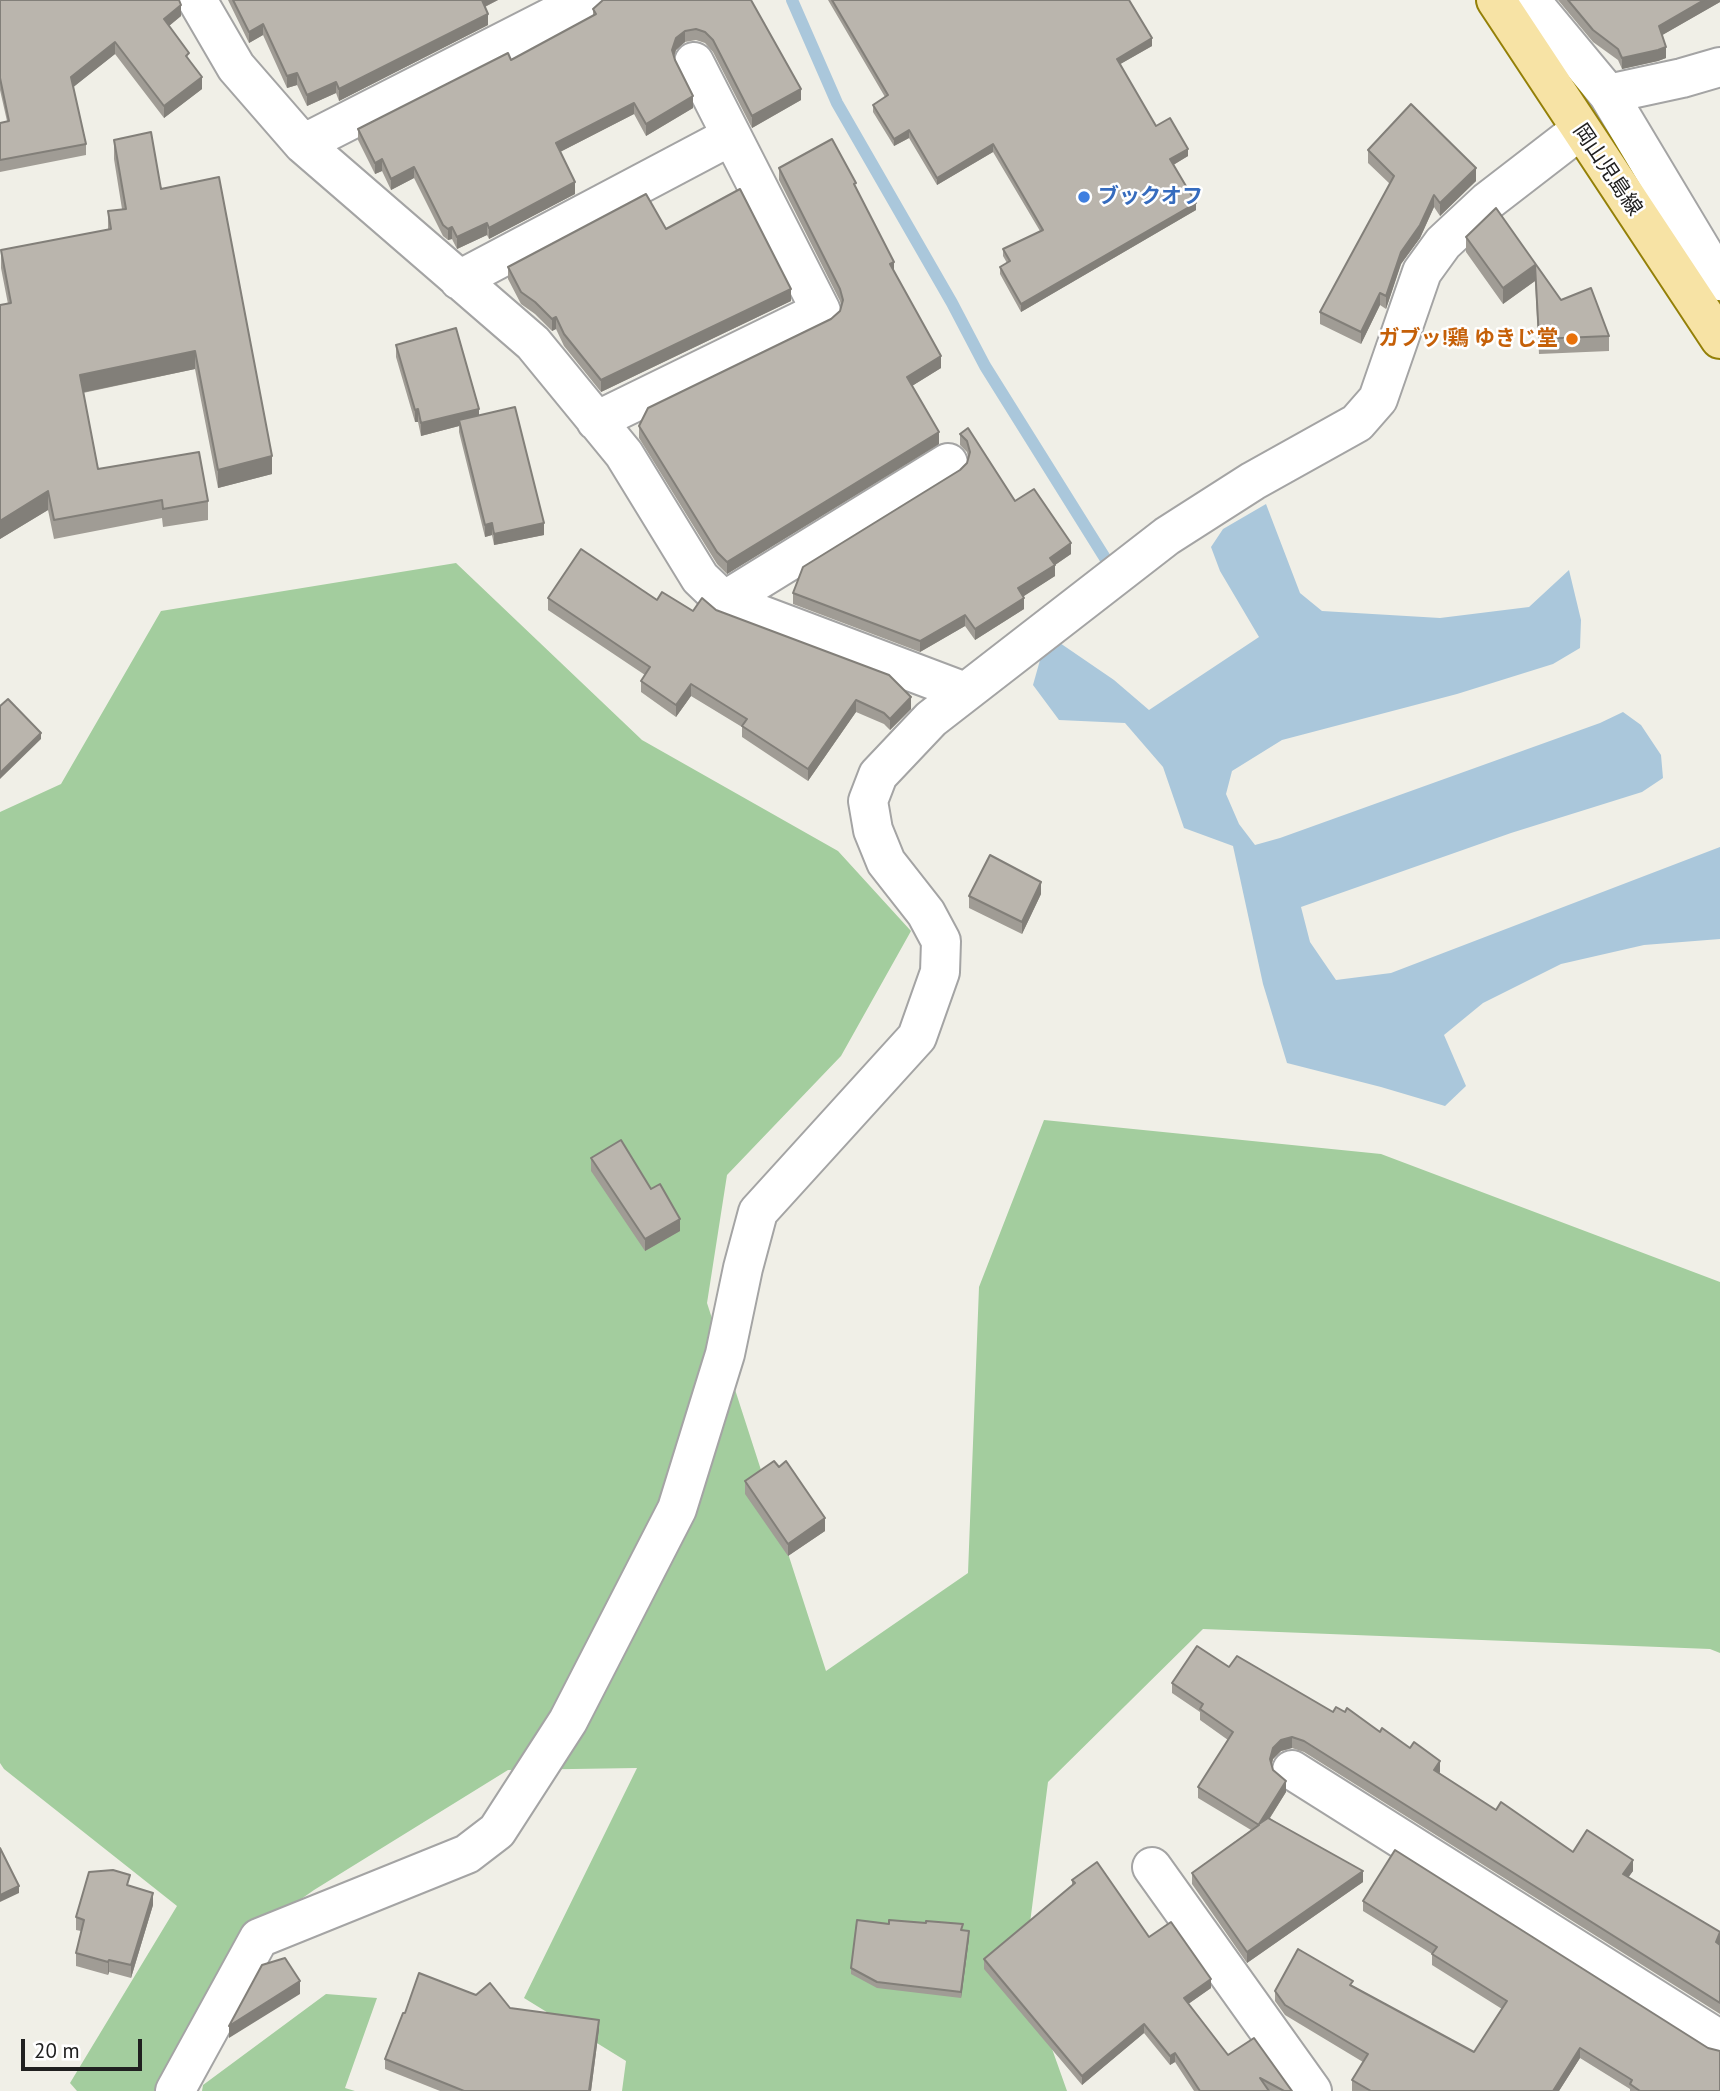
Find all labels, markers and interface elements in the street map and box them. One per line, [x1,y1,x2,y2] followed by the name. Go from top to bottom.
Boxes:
[1567,119,1647,221] street label: 岡山児島線
[1098,184,1203,210] place label: ブックオフ
[1076,189,1092,205] marker: ブックオフ
[1379,326,1558,352] place label: ガブッ!鶏 ゆきじ堂
[1564,331,1580,347] marker: ガブッ!鶏 ゆきじ堂
[24,2024,145,2068] scale bar
[34,2037,80,2064] text: 20 m

